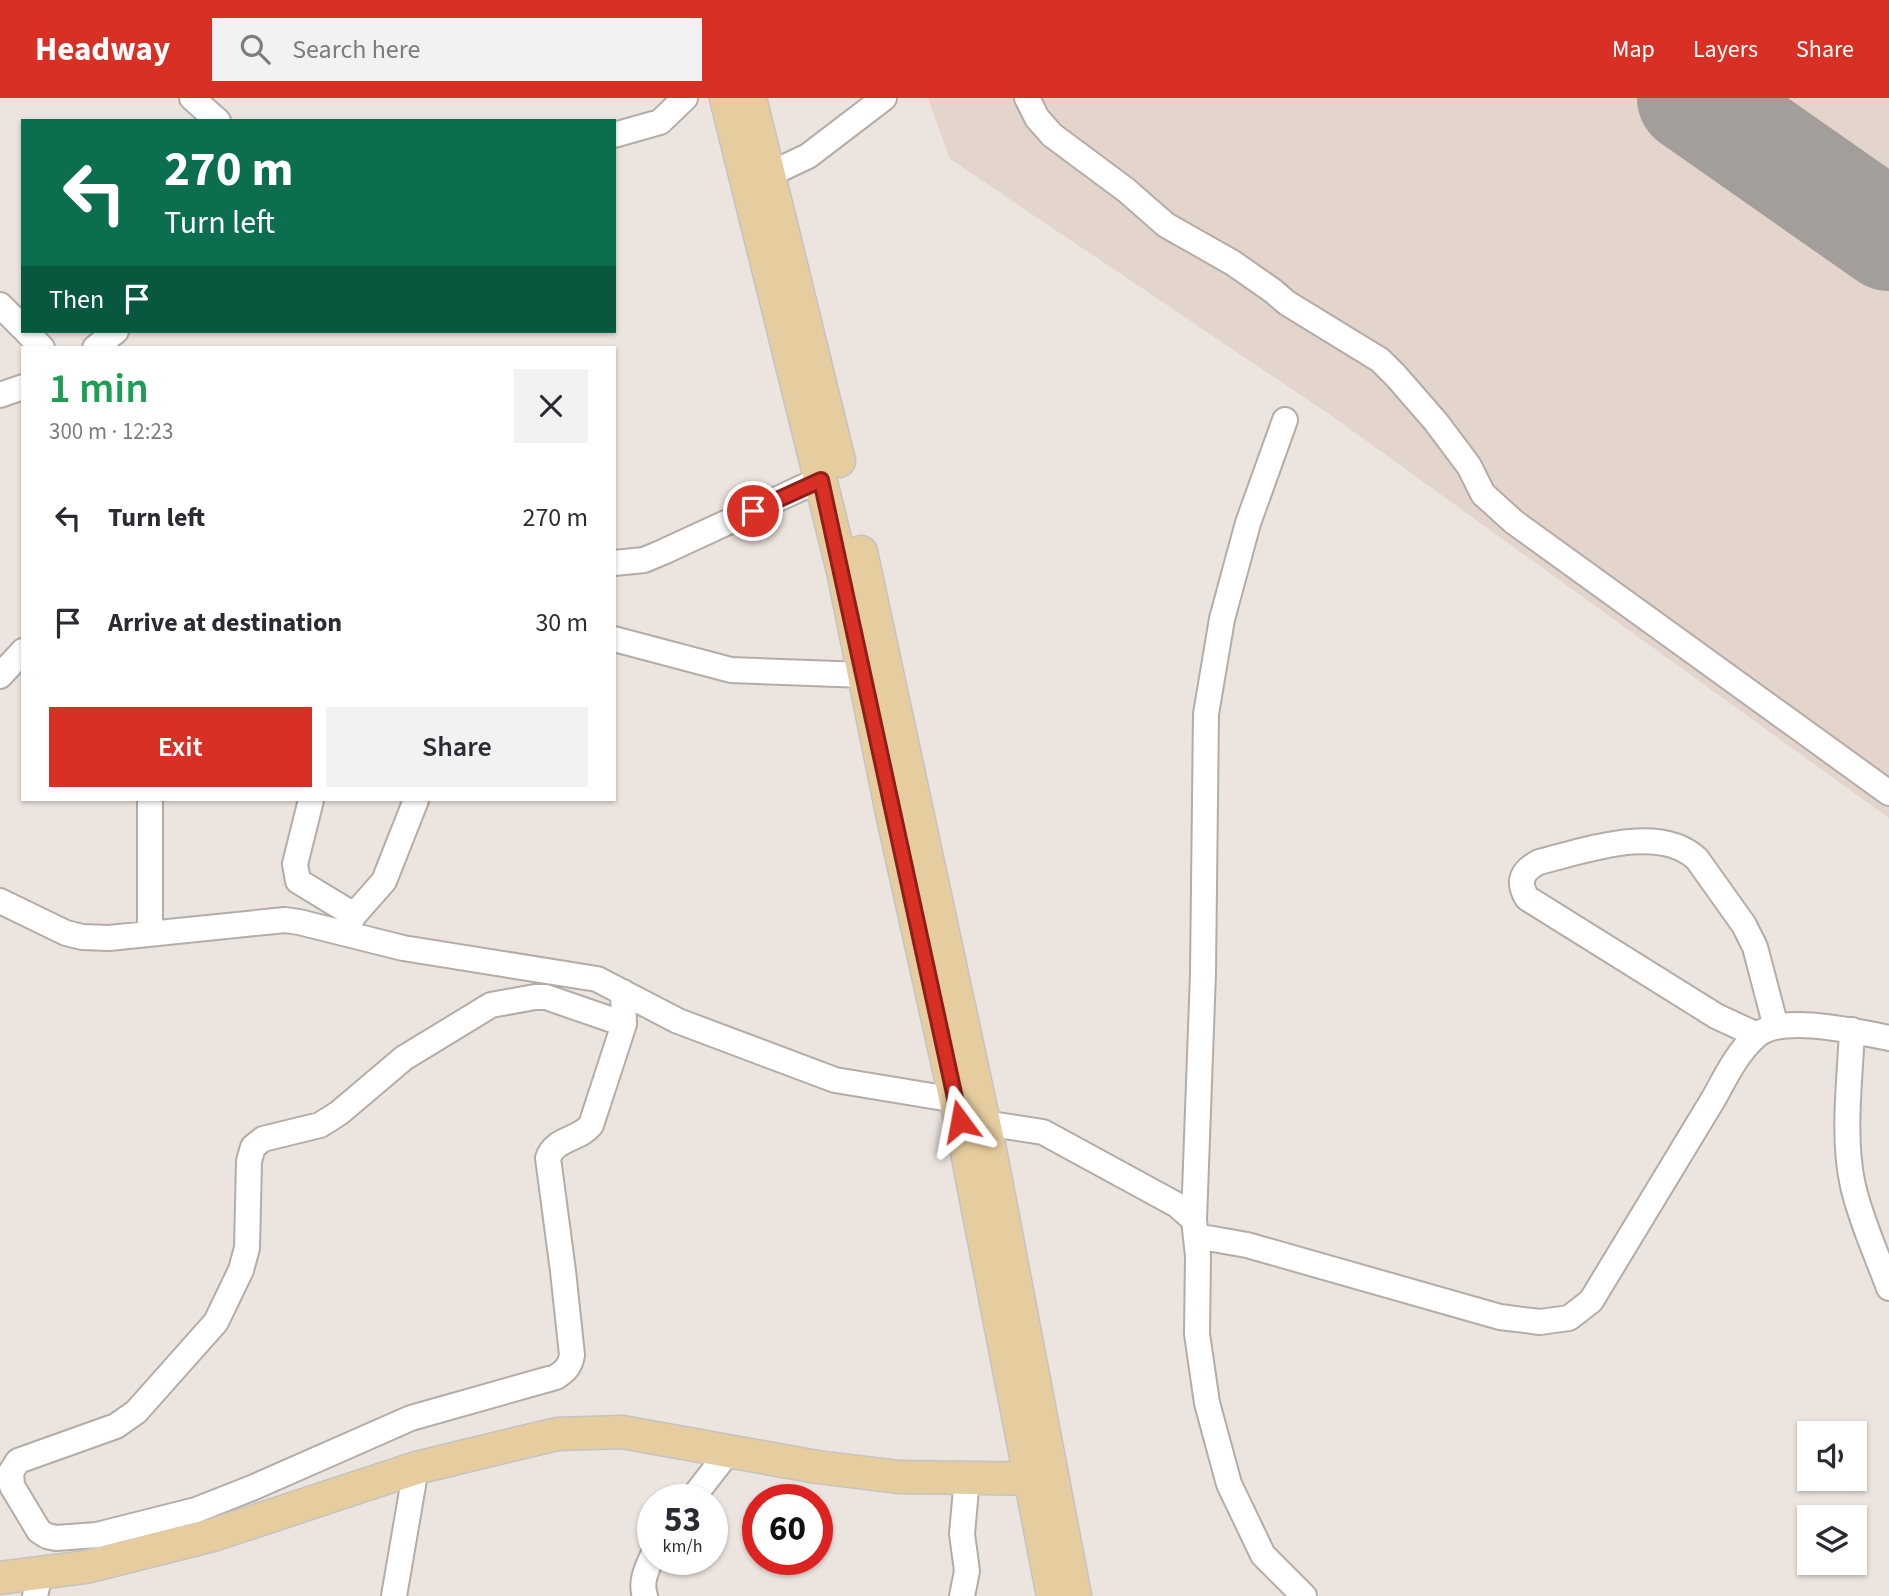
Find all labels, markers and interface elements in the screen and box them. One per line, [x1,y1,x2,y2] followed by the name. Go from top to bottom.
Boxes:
[212,18,702,81] search box
[35,26,170,73] text: Headway
[236,30,274,68] icon: search
[292,31,420,68] text: Search here
[1612,32,1655,67] text: Map
[1693,32,1758,67] text: Layers
[1796,32,1854,67] text: Share
[164,135,293,205] text: 270 m
[49,147,140,238] icon: left
[164,200,275,246] text: Turn left
[118,280,156,318] icon: arrive
[49,281,104,318] text: Then
[49,359,149,419] text: 1 min
[514,369,588,443] button: close
[49,415,173,448] text: 300 m · 12:23
[723,481,783,541] pin
[734,492,772,530] icon: arrive
[49,499,87,537] icon: left
[108,499,205,536] text: Turn left
[522,499,588,536] text: 270 m
[49,604,87,642] icon: arrive
[108,604,342,641] text: Arrive at destination
[535,604,588,641] text: 30 m
[49,707,312,787] button: Exit
[326,707,588,787] button: Share
[923,1084,997,1158] position arrow
[1797,1421,1867,1575] map controls
[1797,1421,1867,1491] button: sound
[742,1484,833,1575] speed limit sign: 60
[664,1495,701,1545] text: 53
[1797,1505,1867,1575] button: layers
[663,1534,702,1559] text: km/h

